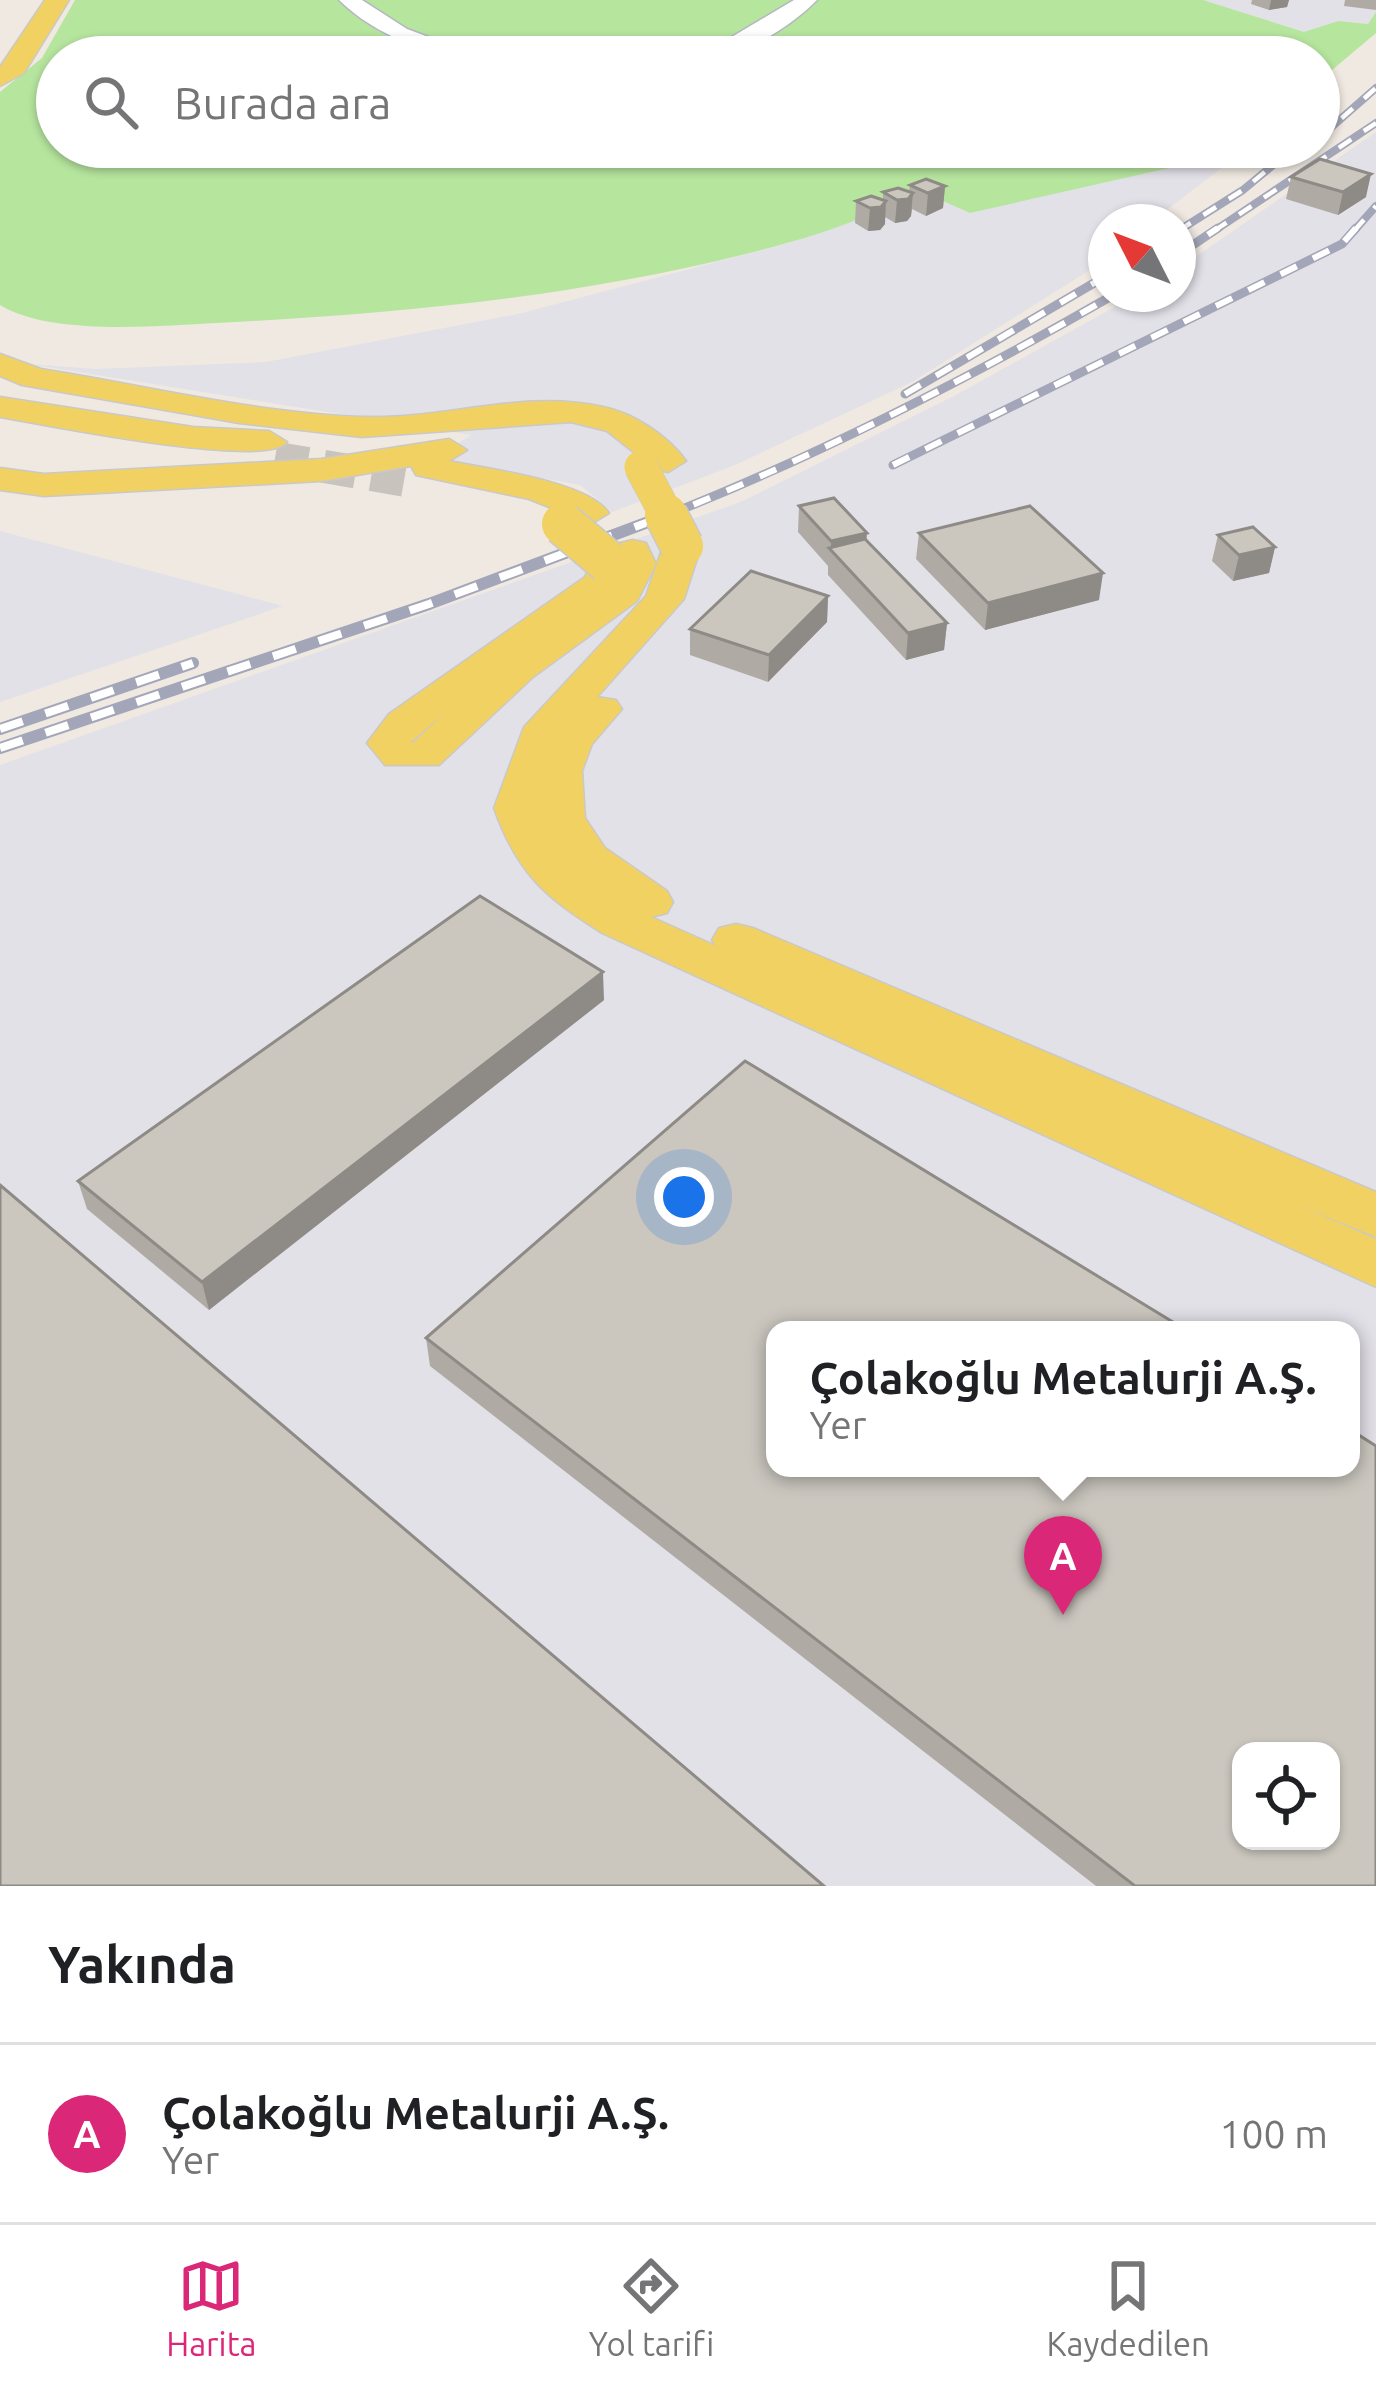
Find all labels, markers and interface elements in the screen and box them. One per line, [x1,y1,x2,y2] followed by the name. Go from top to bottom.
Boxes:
[36,36,1340,168] search box
[78,69,144,135] icon: search
[174,77,391,128] text: Burada ara
[1088,204,1196,312] north arrow
[654,1167,714,1227] your location
[766,1321,1360,1477] popup
[809,1352,1317,1403] text: Çolakoğlu Metalurji A.Ş.
[809,1403,867,1446] text: Yer
[1024,1516,1102,1615] pin: A
[1232,1742,1340,1850] map controls
[1232,1742,1340,1850] button: locate
[48,1935,236,1993] text: Yakında
[162,2087,669,2138] text: Çolakoğlu Metalurji A.Ş.
[73,2112,101,2155] text: A
[1219,2112,1328,2155] text: 100 m
[162,2138,219,2181] text: Yer
[166,2253,257,2362] tab: Harita
[589,2253,714,2362] tab: Yol tarifi
[1046,2253,1210,2362] tab: Kaydedilen

